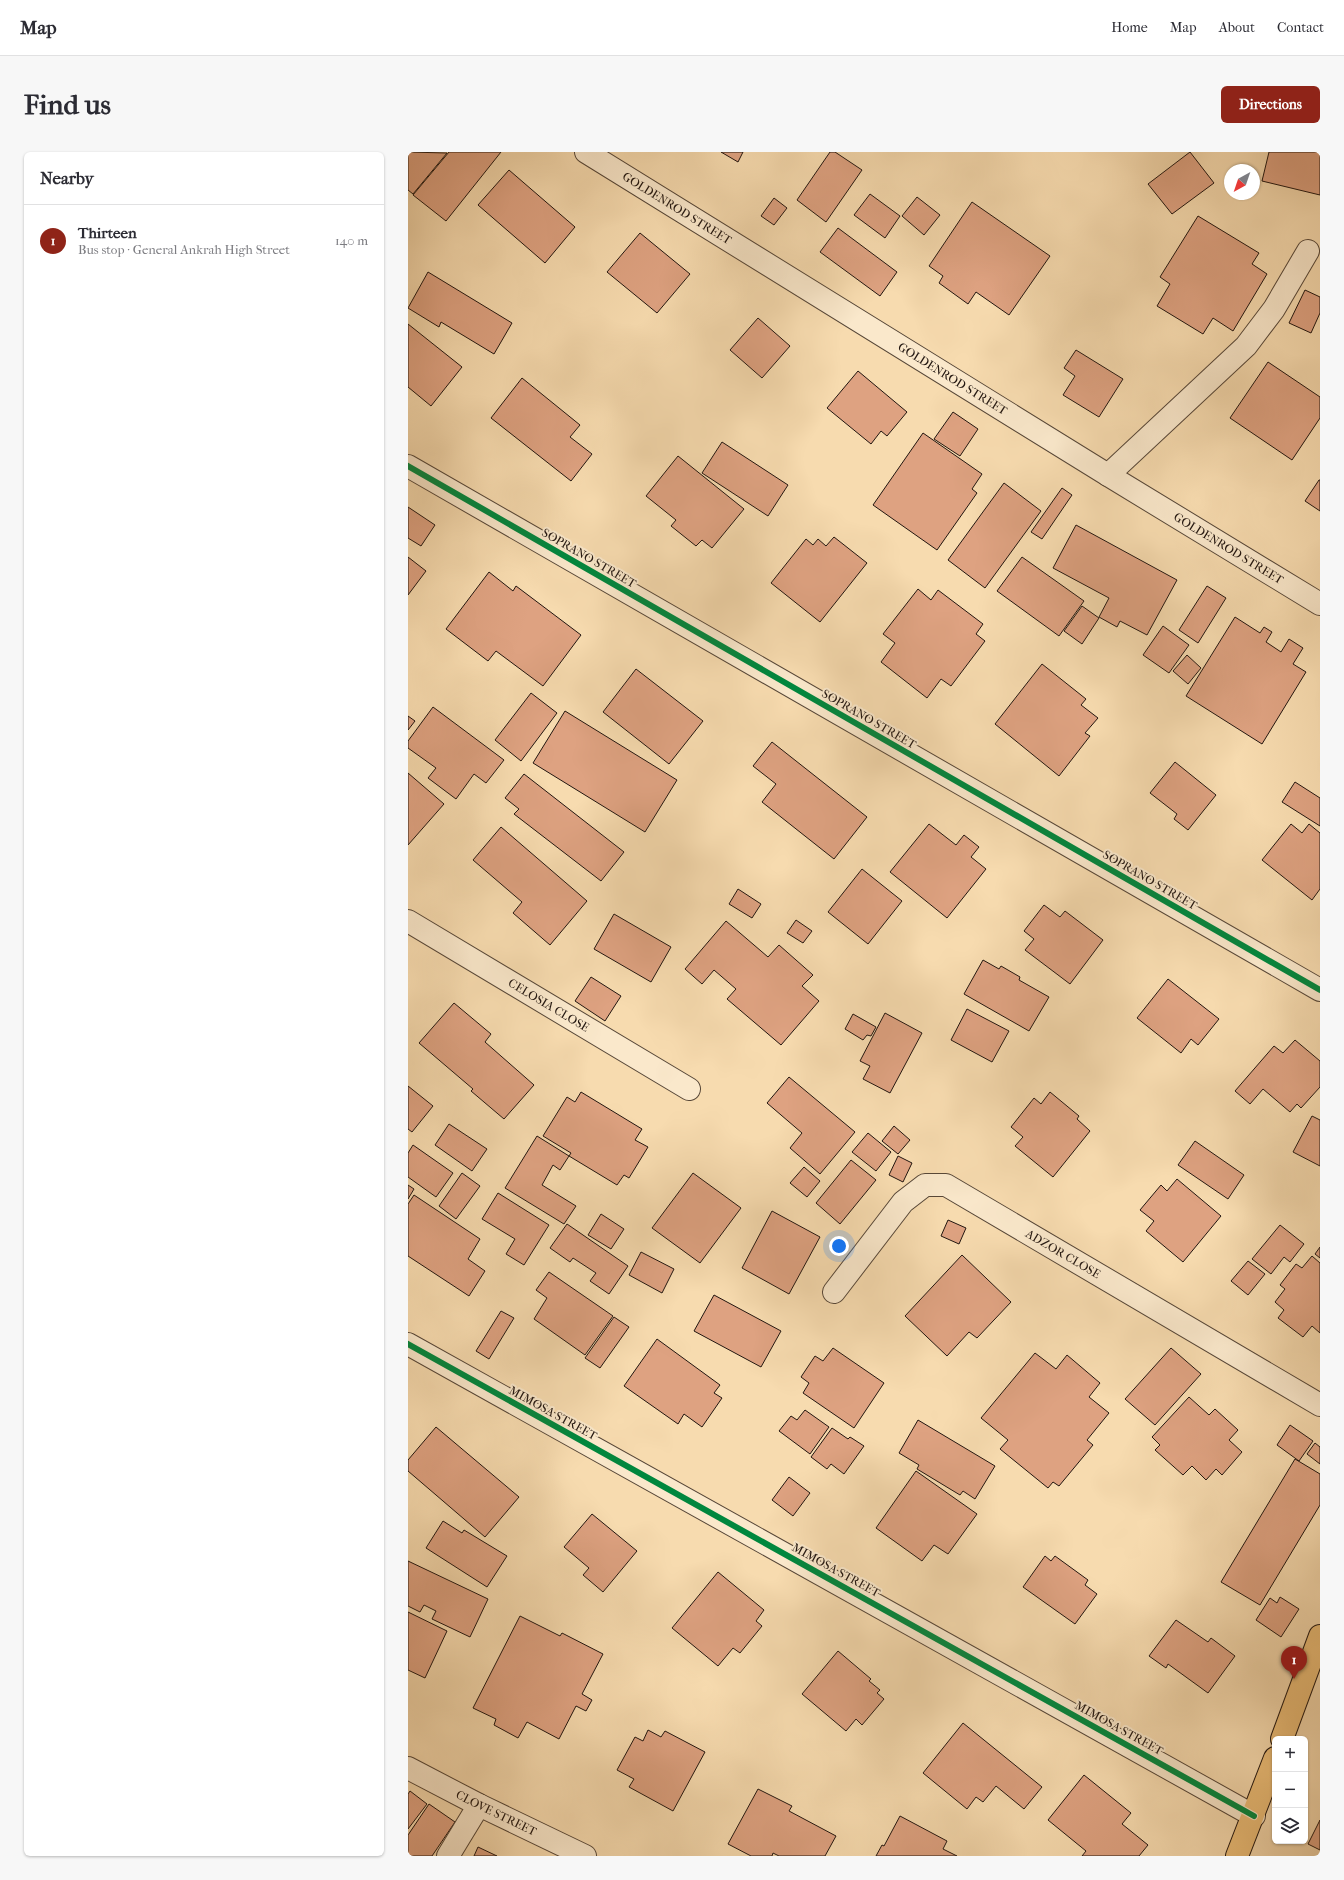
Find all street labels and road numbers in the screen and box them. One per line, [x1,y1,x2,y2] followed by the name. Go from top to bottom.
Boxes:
[620,169,735,248] street label: GOLDENROD STREET
[895,340,1010,418] street label: GOLDENROD STREET
[1171,510,1287,588] street label: GOLDENROD STREET
[540,525,639,591] street label: SOPRANO STREET
[820,686,919,752] street label: SOPRANO STREET
[1101,847,1200,913] street label: SOPRANO STREET
[506,976,592,1035] street label: CELOSIA CLOSE
[1022,1226,1103,1281] street label: ADZOR CLOSE
[507,1383,600,1443] street label: MIMOSA STREET
[790,1540,883,1600] street label: MIMOSA STREET
[1073,1698,1166,1758] street label: MIMOSA STREET
[454,1787,540,1839] street label: CLOVE STREET

